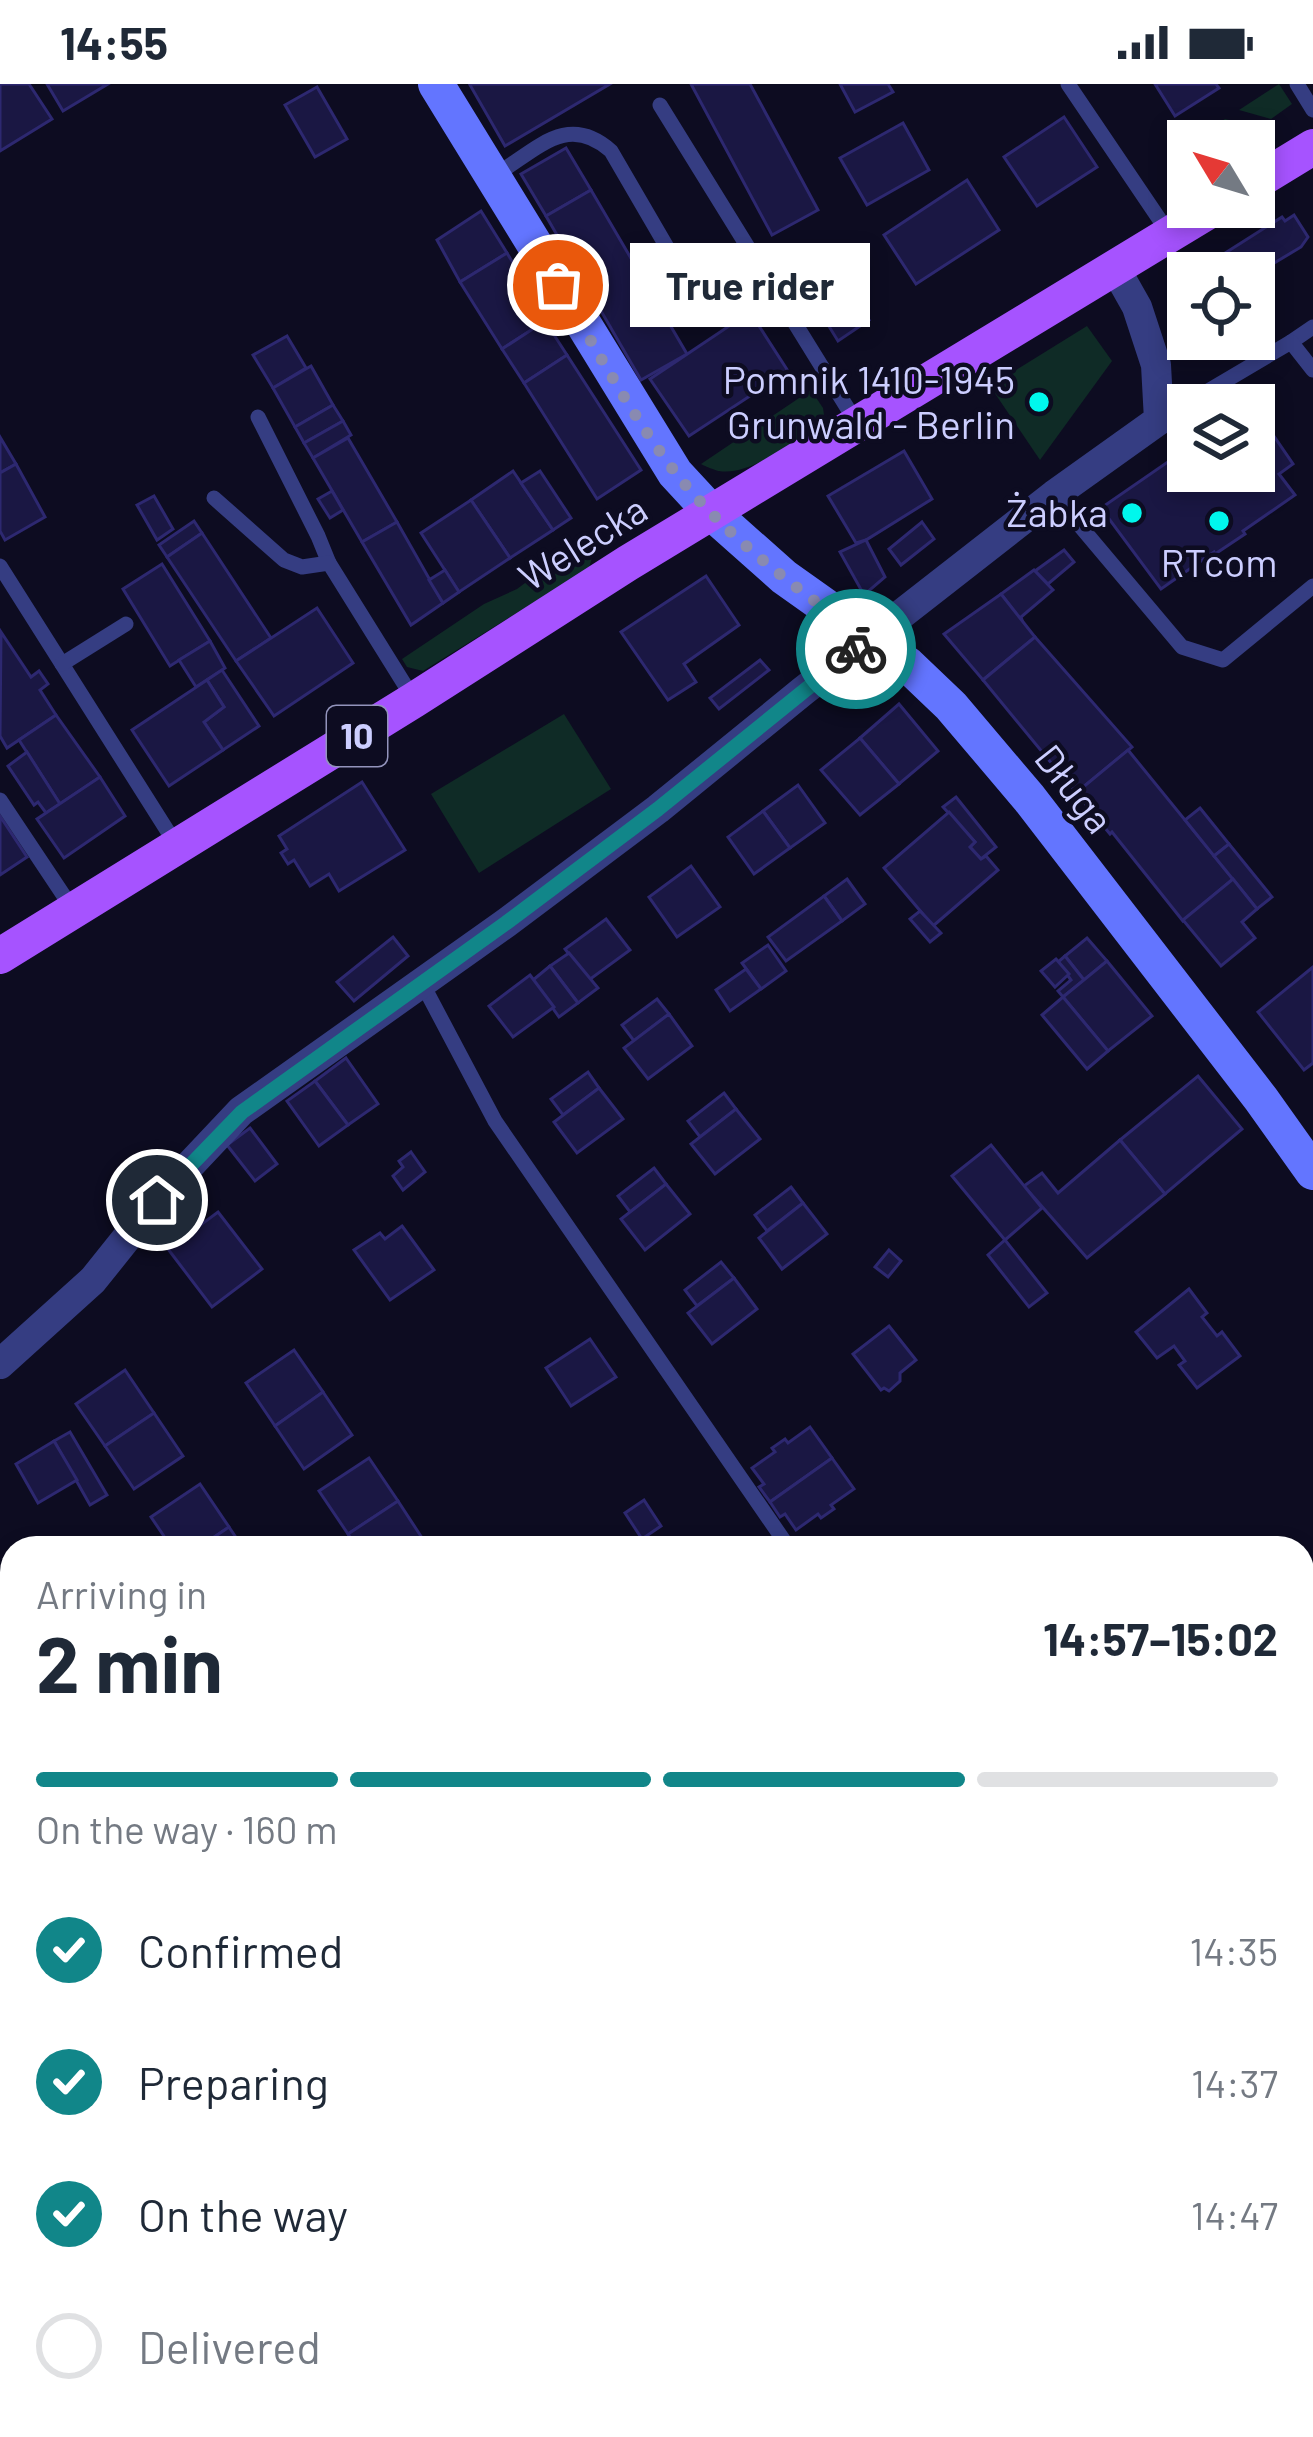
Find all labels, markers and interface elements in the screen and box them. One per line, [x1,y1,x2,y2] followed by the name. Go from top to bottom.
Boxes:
[60,15,168,69] text: 14:55
[1167,120,1275,228] north arrow
[1167,120,1275,492] map controls
[507,234,609,336] pin
[630,243,870,327] callout: True rider
[525,252,591,318] icon: bag
[1167,252,1275,360] button: locate
[665,261,835,308] text: True rider
[723,355,1015,447] place label: Pomnik 1410-1945 Grunwald - Berlin
[1167,384,1275,492] button: layers
[1026,389,1052,415] marker: Pomnik 1410-1945 Grunwald - Berlin
[509,484,655,599] street label: Welecka
[1006,488,1108,535] place label: Żabka
[1119,500,1145,526] marker: Żabka
[1206,508,1232,534] marker: RTcom
[1161,538,1277,585] place label: RTcom
[796,589,916,709] courier
[823,616,889,682] icon: bike
[327,706,387,766] road number: 10
[1026,735,1124,842] street label: Długa
[106,1149,208,1251] pin
[124,1167,190,1233] icon: home
[36,1570,207,1617] text: Arriving in
[1043,1611,1278,1665] text: 14:57–15:02
[36,1615,223,1709] text: 2 min
[36,1805,338,1852] text: On the way · 160 m
[36,1917,102,1983] icon: check
[138,1923,343,1977] text: Confirmed
[1190,1927,1278,1974] text: 14:35
[36,2049,102,2115] icon: check
[138,2055,329,2109] text: Preparing
[1191,2059,1278,2106] text: 14:37
[36,2181,102,2247] icon: check
[138,2187,348,2241] text: On the way
[1191,2191,1278,2238] text: 14:47
[138,2319,321,2373] text: Delivered

